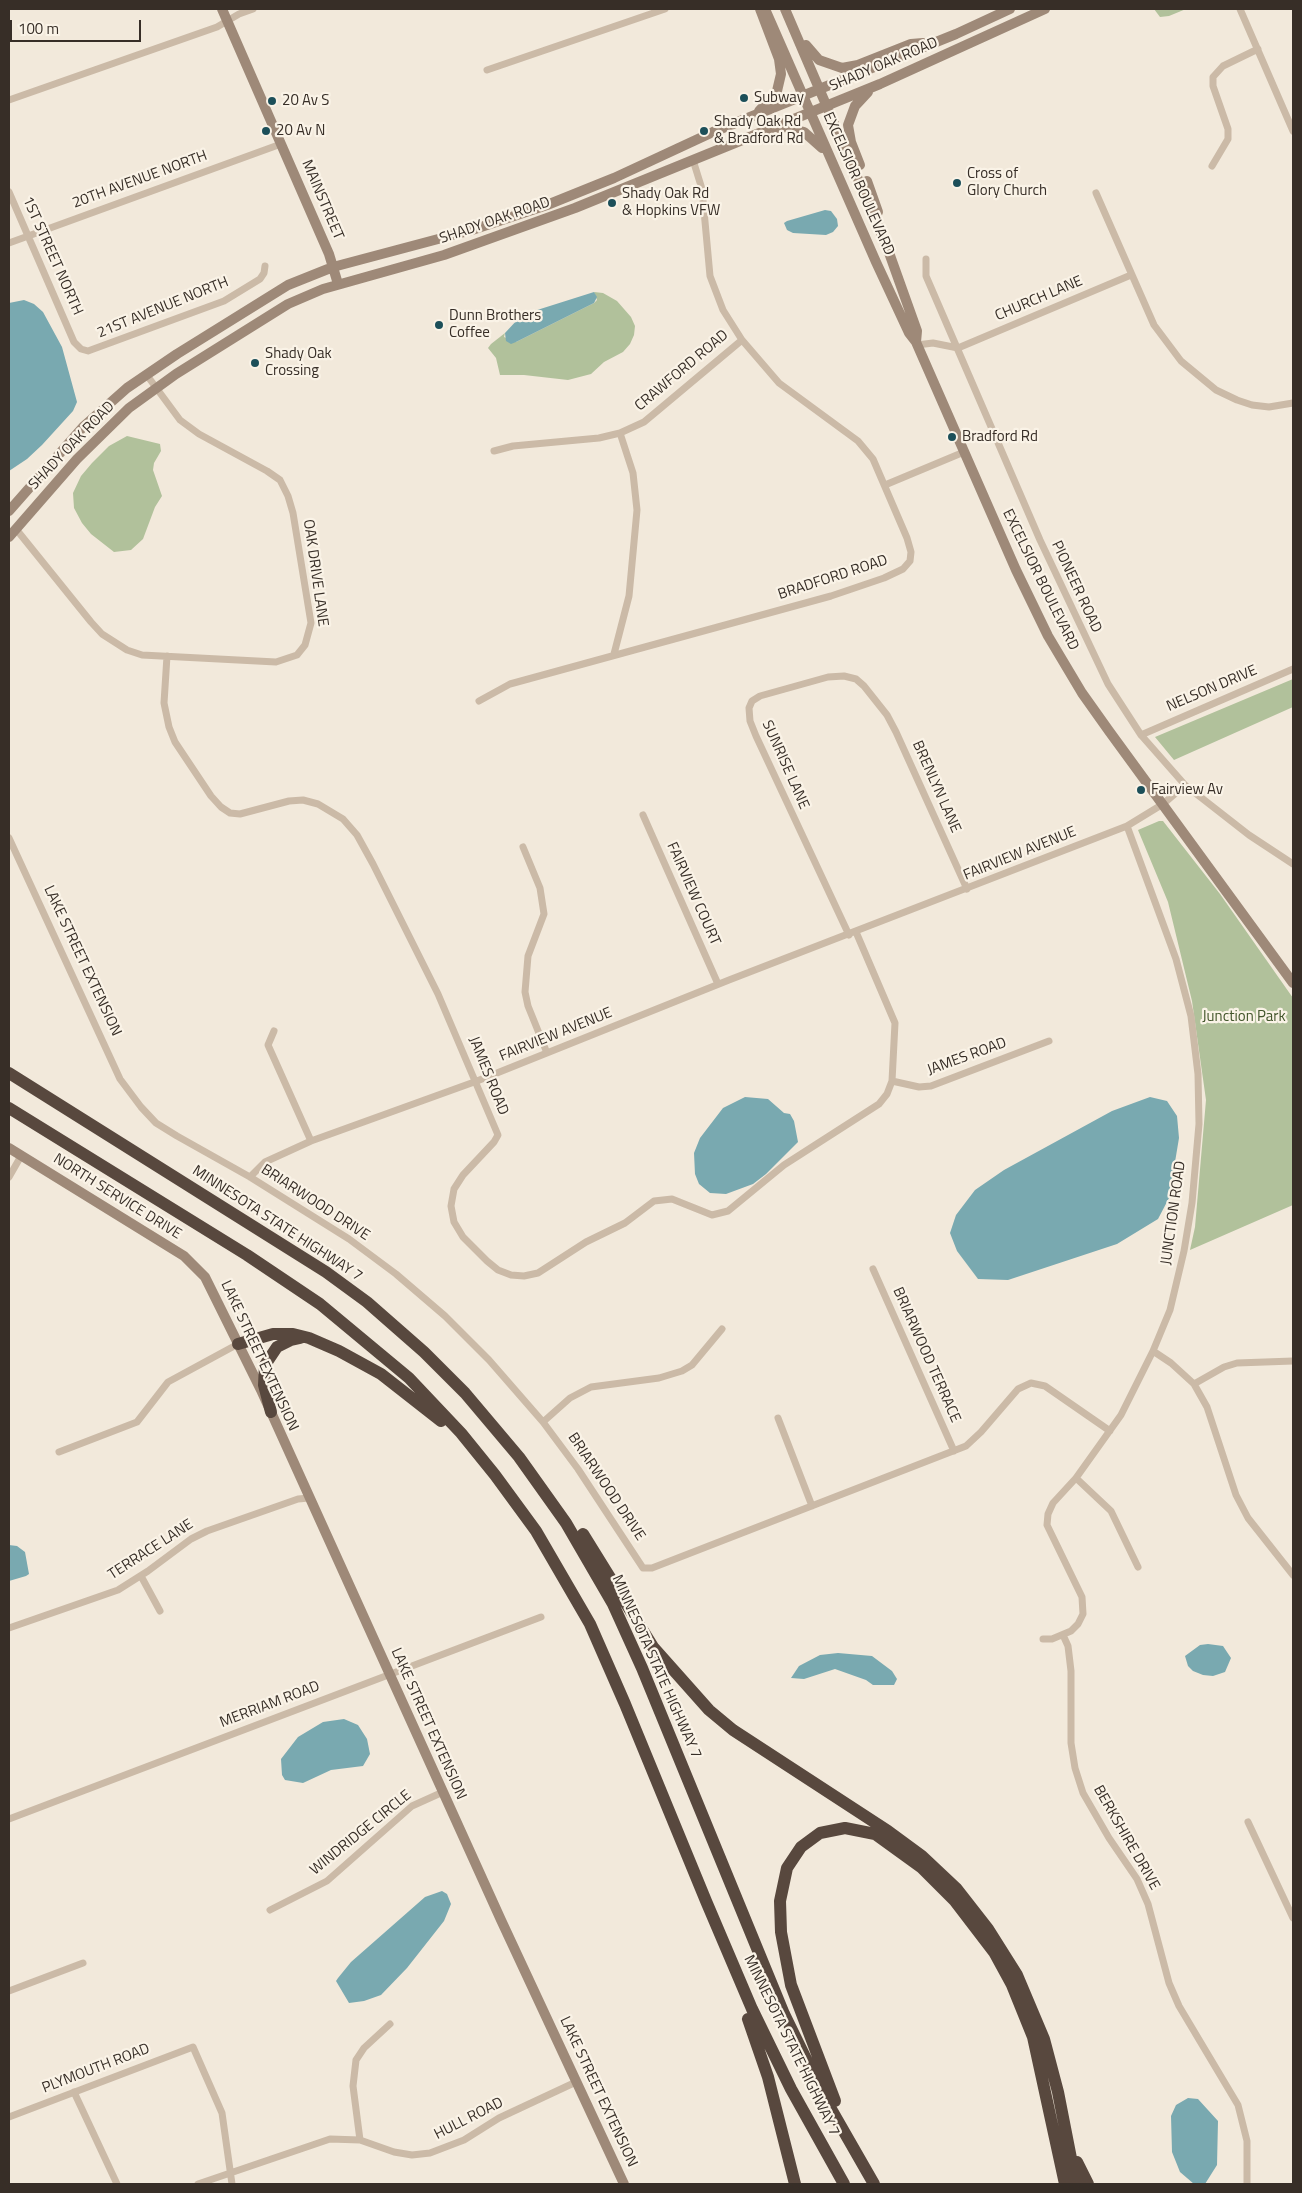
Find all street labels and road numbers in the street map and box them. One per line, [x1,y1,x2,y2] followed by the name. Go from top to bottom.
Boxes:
[827,34,941,96] street label: SHADY OAK ROAD
[818,110,898,258] street label: EXCELSIOR BOULEVARD
[70,147,210,213] street label: 20TH AVENUE NORTH
[297,157,347,243] street label: MAINSTREET
[18,194,86,318] street label: 1ST STREET NORTH
[437,194,553,248] street label: SHADY OAK ROAD
[993,272,1085,326] street label: CHURCH LANE
[95,273,231,343] street label: 21ST AVENUE NORTH
[632,327,732,415] street label: CRAWFORD ROAD
[25,398,119,494] street label: SHADY OAK ROAD
[998,507,1082,653] street label: EXCELSIOR BOULEVARD
[299,518,331,628] street label: OAK DRIVE LANE
[1047,538,1105,636] street label: PIONEER ROAD
[776,552,890,604] street label: BRADFORD ROAD
[1164,662,1260,716] street label: NELSON DRIVE
[757,718,813,812] street label: SUNRISE LANE
[908,738,964,836] street label: BRENLYN LANE
[961,823,1079,885] street label: FAIRVIEW AVENUE
[662,840,724,948] street label: FAIRVIEW COURT
[39,883,125,1039] street label: LAKE STREET EXTENSION
[497,1004,615,1066] street label: FAIRVIEW AVENUE
[464,1034,512,1118] street label: JAMES ROAD
[925,1034,1009,1080] street label: JAMES ROAD
[50,1150,184,1244] street label: NORTH SERVICE DRIVE
[1158,1160,1190,1266] street label: JUNCTION ROAD
[257,1161,373,1245] street label: BRIARWOOD DRIVE
[189,1162,365,1286] street label: MINNESOTA STATE HIGHWAY 7
[216,1278,302,1434] street label: LAKE STREET EXTENSION
[888,1285,964,1425] street label: BRIARWOOD TERRACE
[563,1430,649,1544] street label: BRIARWOOD DRIVE
[105,1516,197,1584] street label: TERRACE LANE
[607,1572,705,1762] street label: MINNESOTA STATE HIGHWAY 7
[386,1645,470,1803] street label: LAKE STREET EXTENSION
[218,1678,322,1732] street label: MERRIAM ROAD
[1089,1783,1163,1893] street label: BERKSHIRE DRIVE
[307,1787,415,1879] street label: WINDRIDGE CIRCLE
[739,1953,843,2139] street label: MINNESOTA STATE HIGHWAY 7
[555,2014,641,2170] street label: LAKE STREET EXTENSION
[40,2040,152,2098] street label: PLYMOUTH ROAD
[431,2094,507,2144] street label: HULL ROAD

